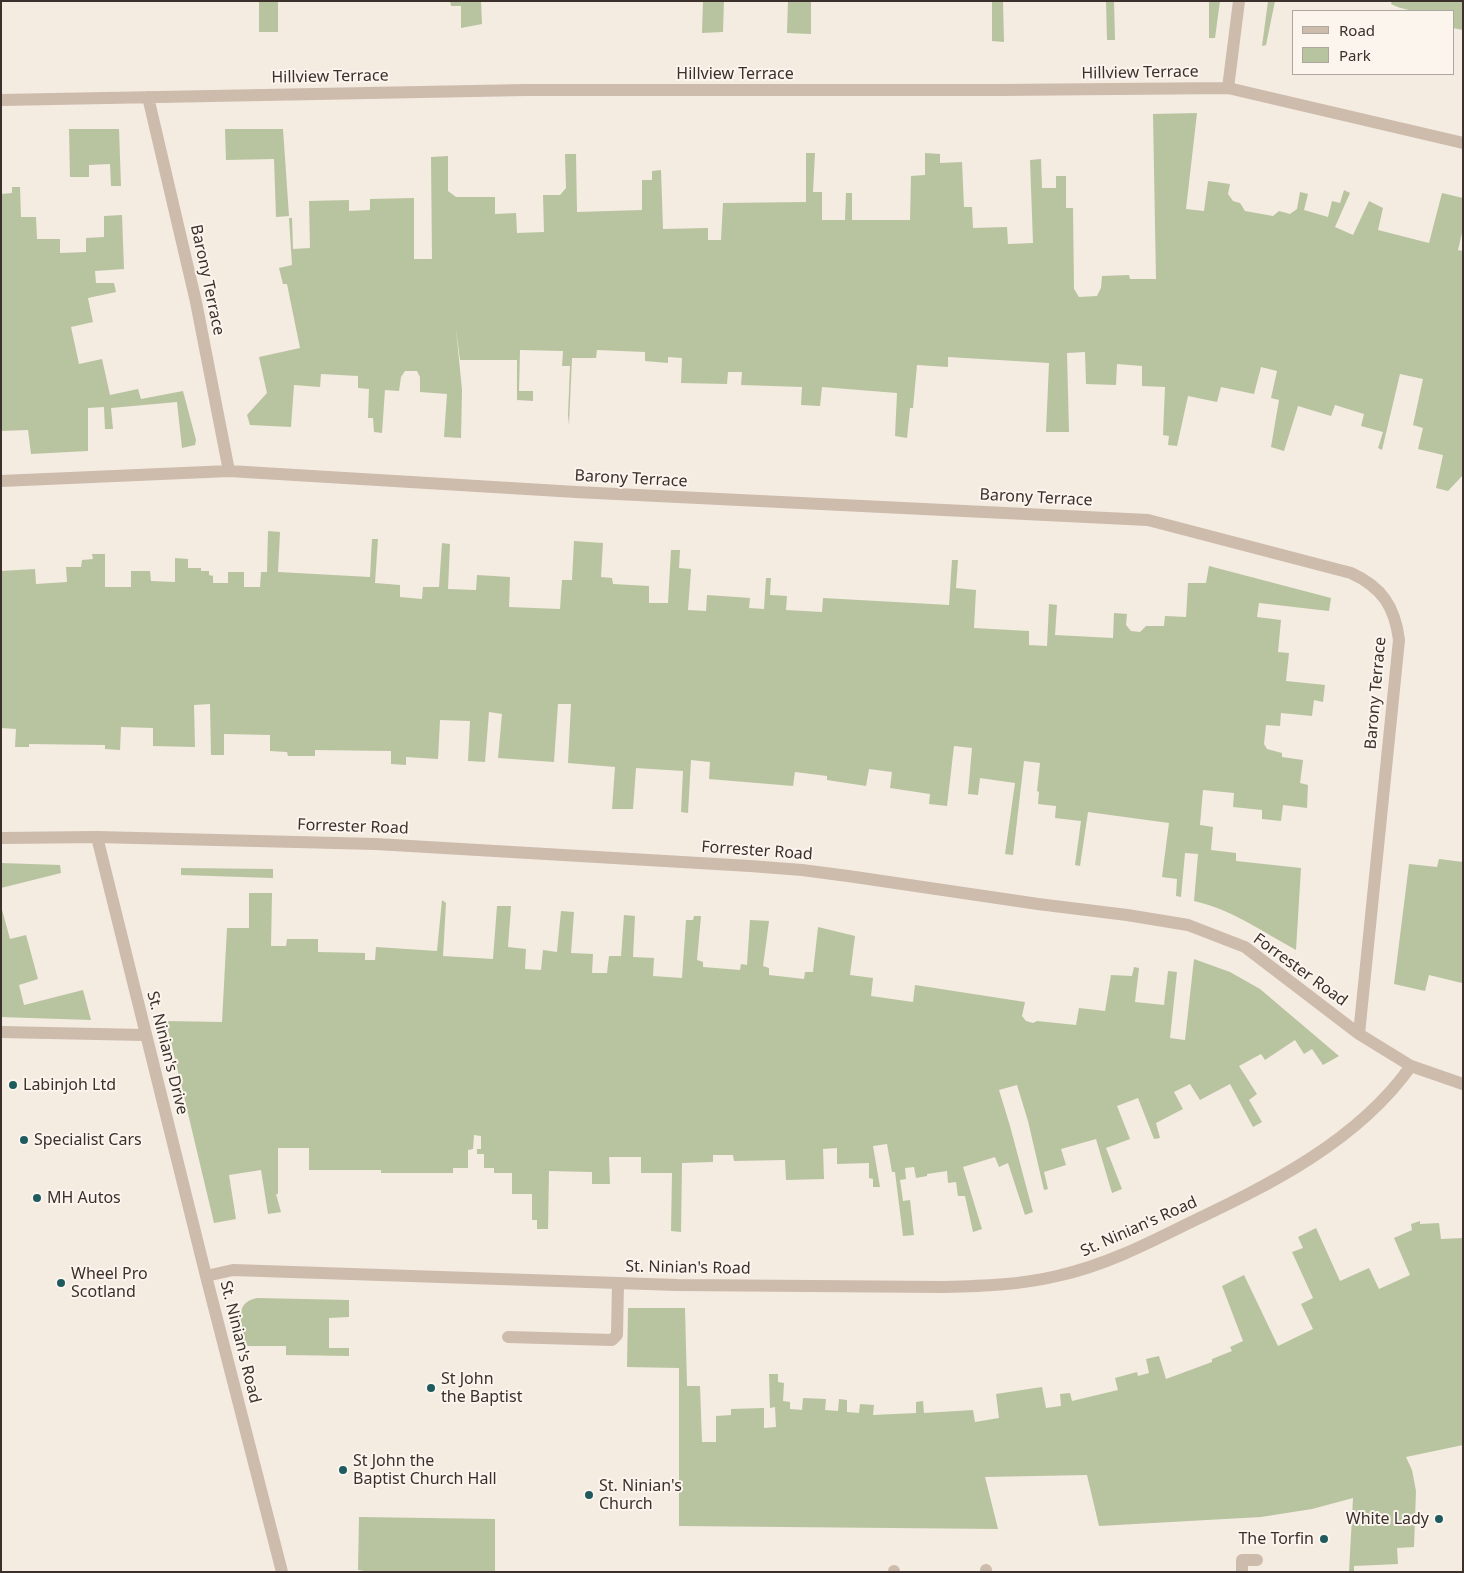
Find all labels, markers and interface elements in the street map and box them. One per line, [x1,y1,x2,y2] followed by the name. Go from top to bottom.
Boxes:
[1292,10,1454,75] legend
[1339,20,1375,40] text: Road
[1339,45,1371,65] text: Park
[1081,62,1199,84] street label: Hillview Terrace
[676,64,794,84] street label: Hillview Terrace
[271,66,389,88] street label: Hillview Terrace
[186,223,228,337] street label: Barony Terrace
[574,466,688,492] street label: Barony Terrace
[979,485,1093,511] street label: Barony Terrace
[1362,636,1390,750] street label: Barony Terrace
[297,815,409,839] street label: Forrester Road
[701,838,813,864] street label: Forrester Road
[1249,929,1351,1011] street label: Forrester Road
[142,989,192,1117] street label: St. Ninian's Drive
[23,1075,116,1095] place label: Labinjoh Ltd
[7,1079,19,1091] marker: Labinjoh Ltd
[34,1130,142,1150] place label: Specialist Cars
[18,1134,30,1146] marker: Specialist Cars
[47,1188,121,1208] place label: MH Autos
[31,1192,43,1204] marker: MH Autos
[1078,1193,1200,1261] street label: St. Ninian's Road
[625,1257,751,1279] street label: St. Ninian's Road
[71,1264,148,1302] place label: Wheel Pro Scotland
[55,1277,67,1289] marker: Wheel Pro Scotland
[216,1279,264,1405] street label: St. Ninian's Road
[441,1369,522,1407] place label: St John the Baptist
[425,1382,437,1394] marker: St John the Baptist
[353,1451,497,1489] place label: St John the Baptist Church Hall
[337,1464,349,1476] marker: St John the Baptist Church Hall
[599,1476,682,1514] place label: St. Ninian's Church
[583,1489,595,1501] marker: St. Ninian's Church
[1346,1509,1429,1529] place label: White Lady
[1433,1513,1445,1525] marker: White Lady
[1238,1529,1314,1549] place label: The Torfin
[1318,1533,1330,1545] marker: The Torfin

